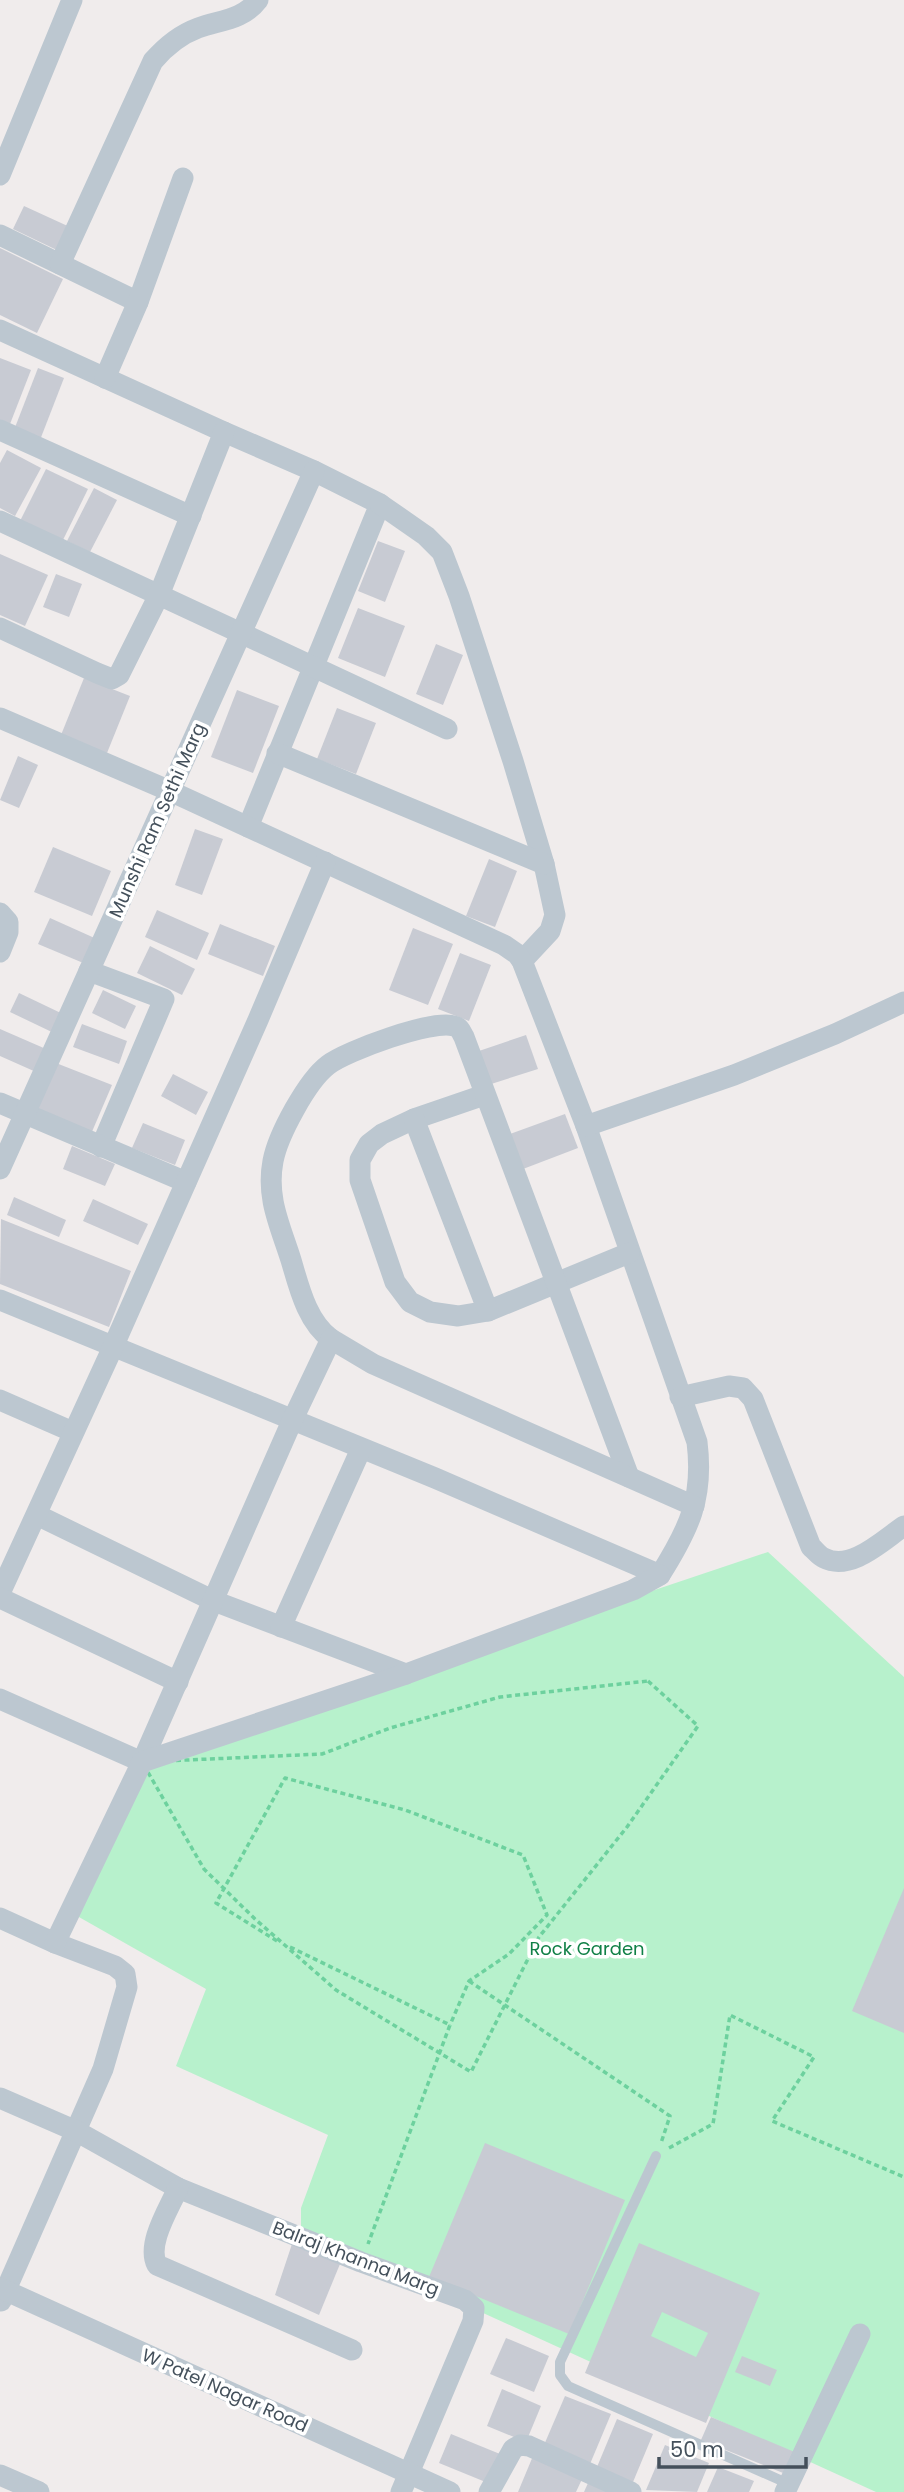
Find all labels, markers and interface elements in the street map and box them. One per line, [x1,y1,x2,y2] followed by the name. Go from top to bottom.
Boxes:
[103,719,211,921] street label: Munshi Ram Sethi Marg
[529,1936,645,1961] park label: Rock Garden
[269,2215,443,2301] street label: Balraj Khanna Marg
[138,2342,312,2438] street label: W Patel Nagar Road
[659,2426,806,2470] scale bar
[670,2435,724,2464] text: 50 m

